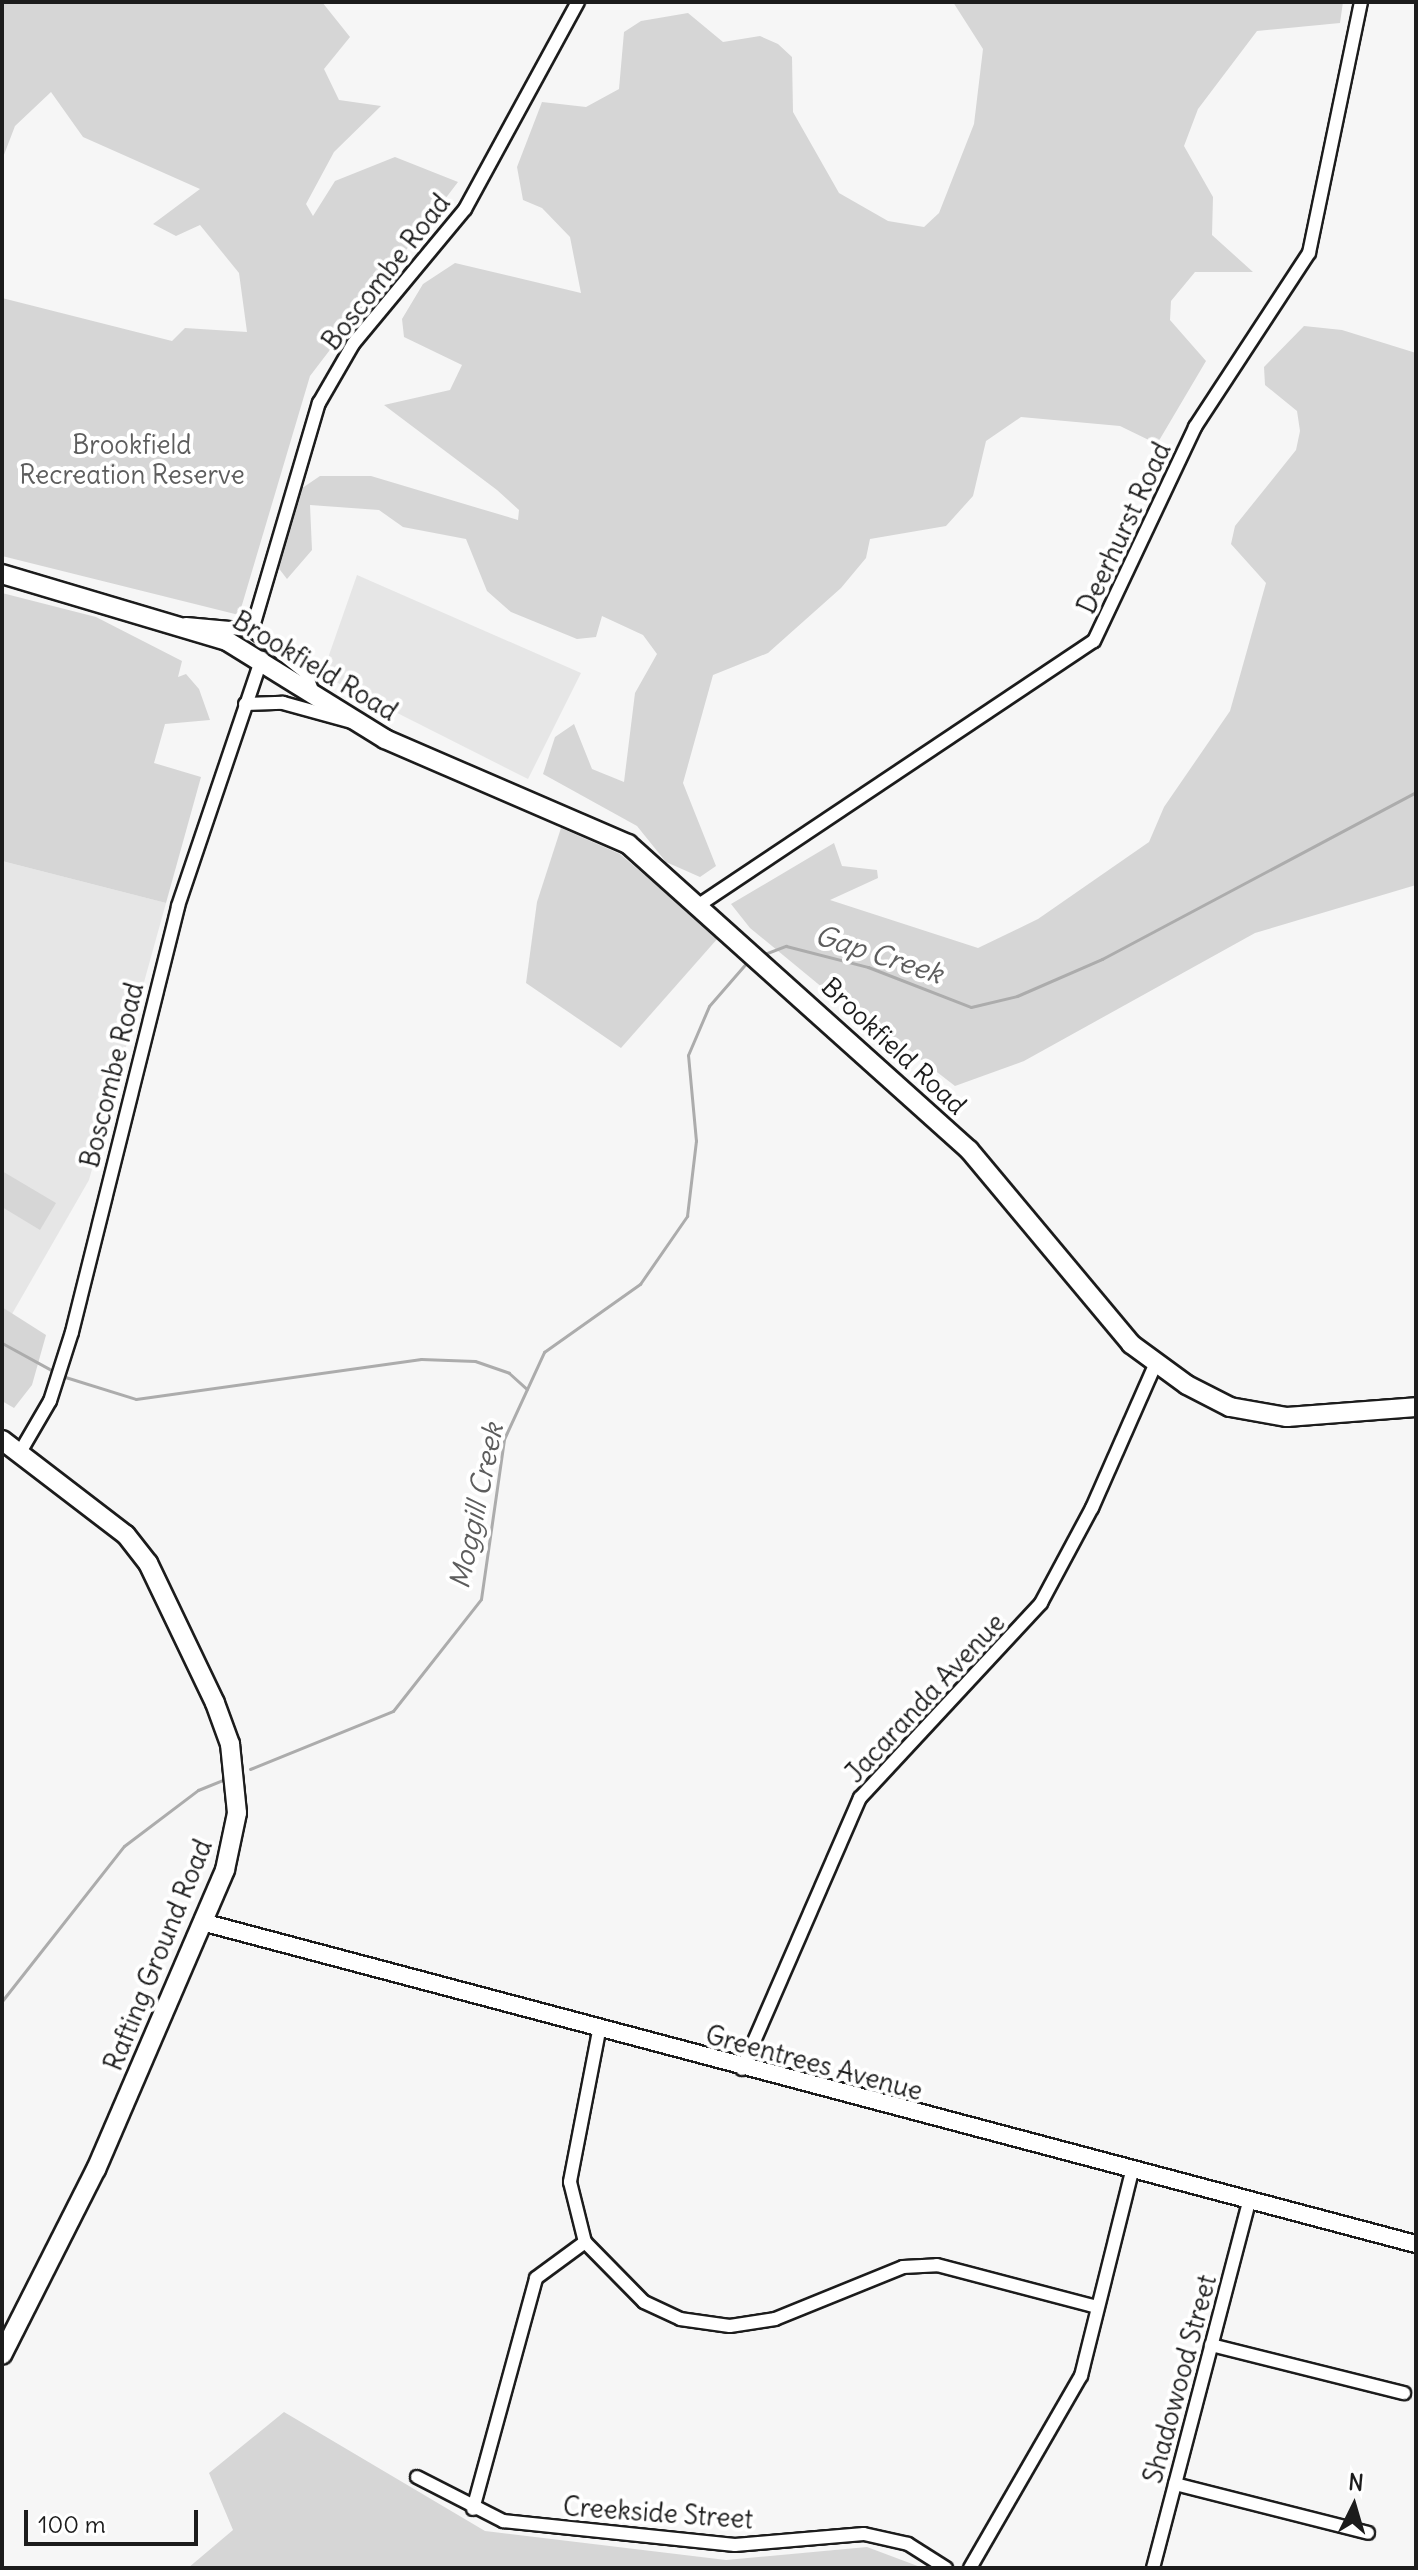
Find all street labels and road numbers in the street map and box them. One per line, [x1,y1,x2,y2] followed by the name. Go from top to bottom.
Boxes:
[315,188,457,356] street label: Boscombe Road
[1071,437,1177,619] street label: Deerhurst Road
[227,605,403,727] street label: Brookfield Road
[815,971,973,1121] street label: Brookfield Road
[74,979,150,1171] street label: Boscombe Road
[839,1607,1011,1789] street label: Jacaranda Avenue
[97,1835,219,2075] street label: Rafting Ground Road
[702,2019,926,2107] street label: Greentrees Avenue
[1137,2271,1223,2487] street label: Shadowood Street
[562,2491,754,2535] street label: Creekside Street

